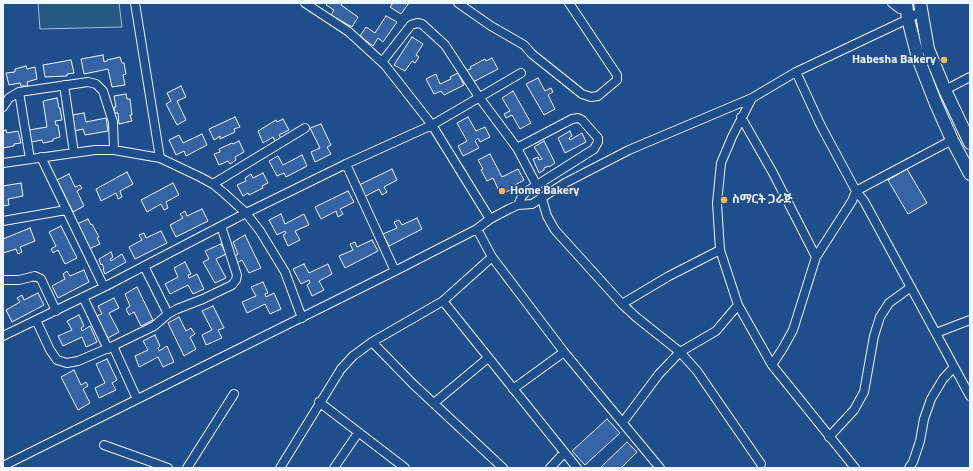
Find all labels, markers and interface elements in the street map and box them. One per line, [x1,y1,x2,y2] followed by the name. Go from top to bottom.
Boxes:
[852,53,936,67] place label: Habesha Bakery
[939,55,949,65] marker: Habesha Bakery
[510,184,579,198] place label: Home Bakery
[497,186,507,196] marker: Home Bakery
[732,193,793,207] place label: ስማርት ጋራጅ
[719,195,729,205] marker: ስማርት ጋራጅ

